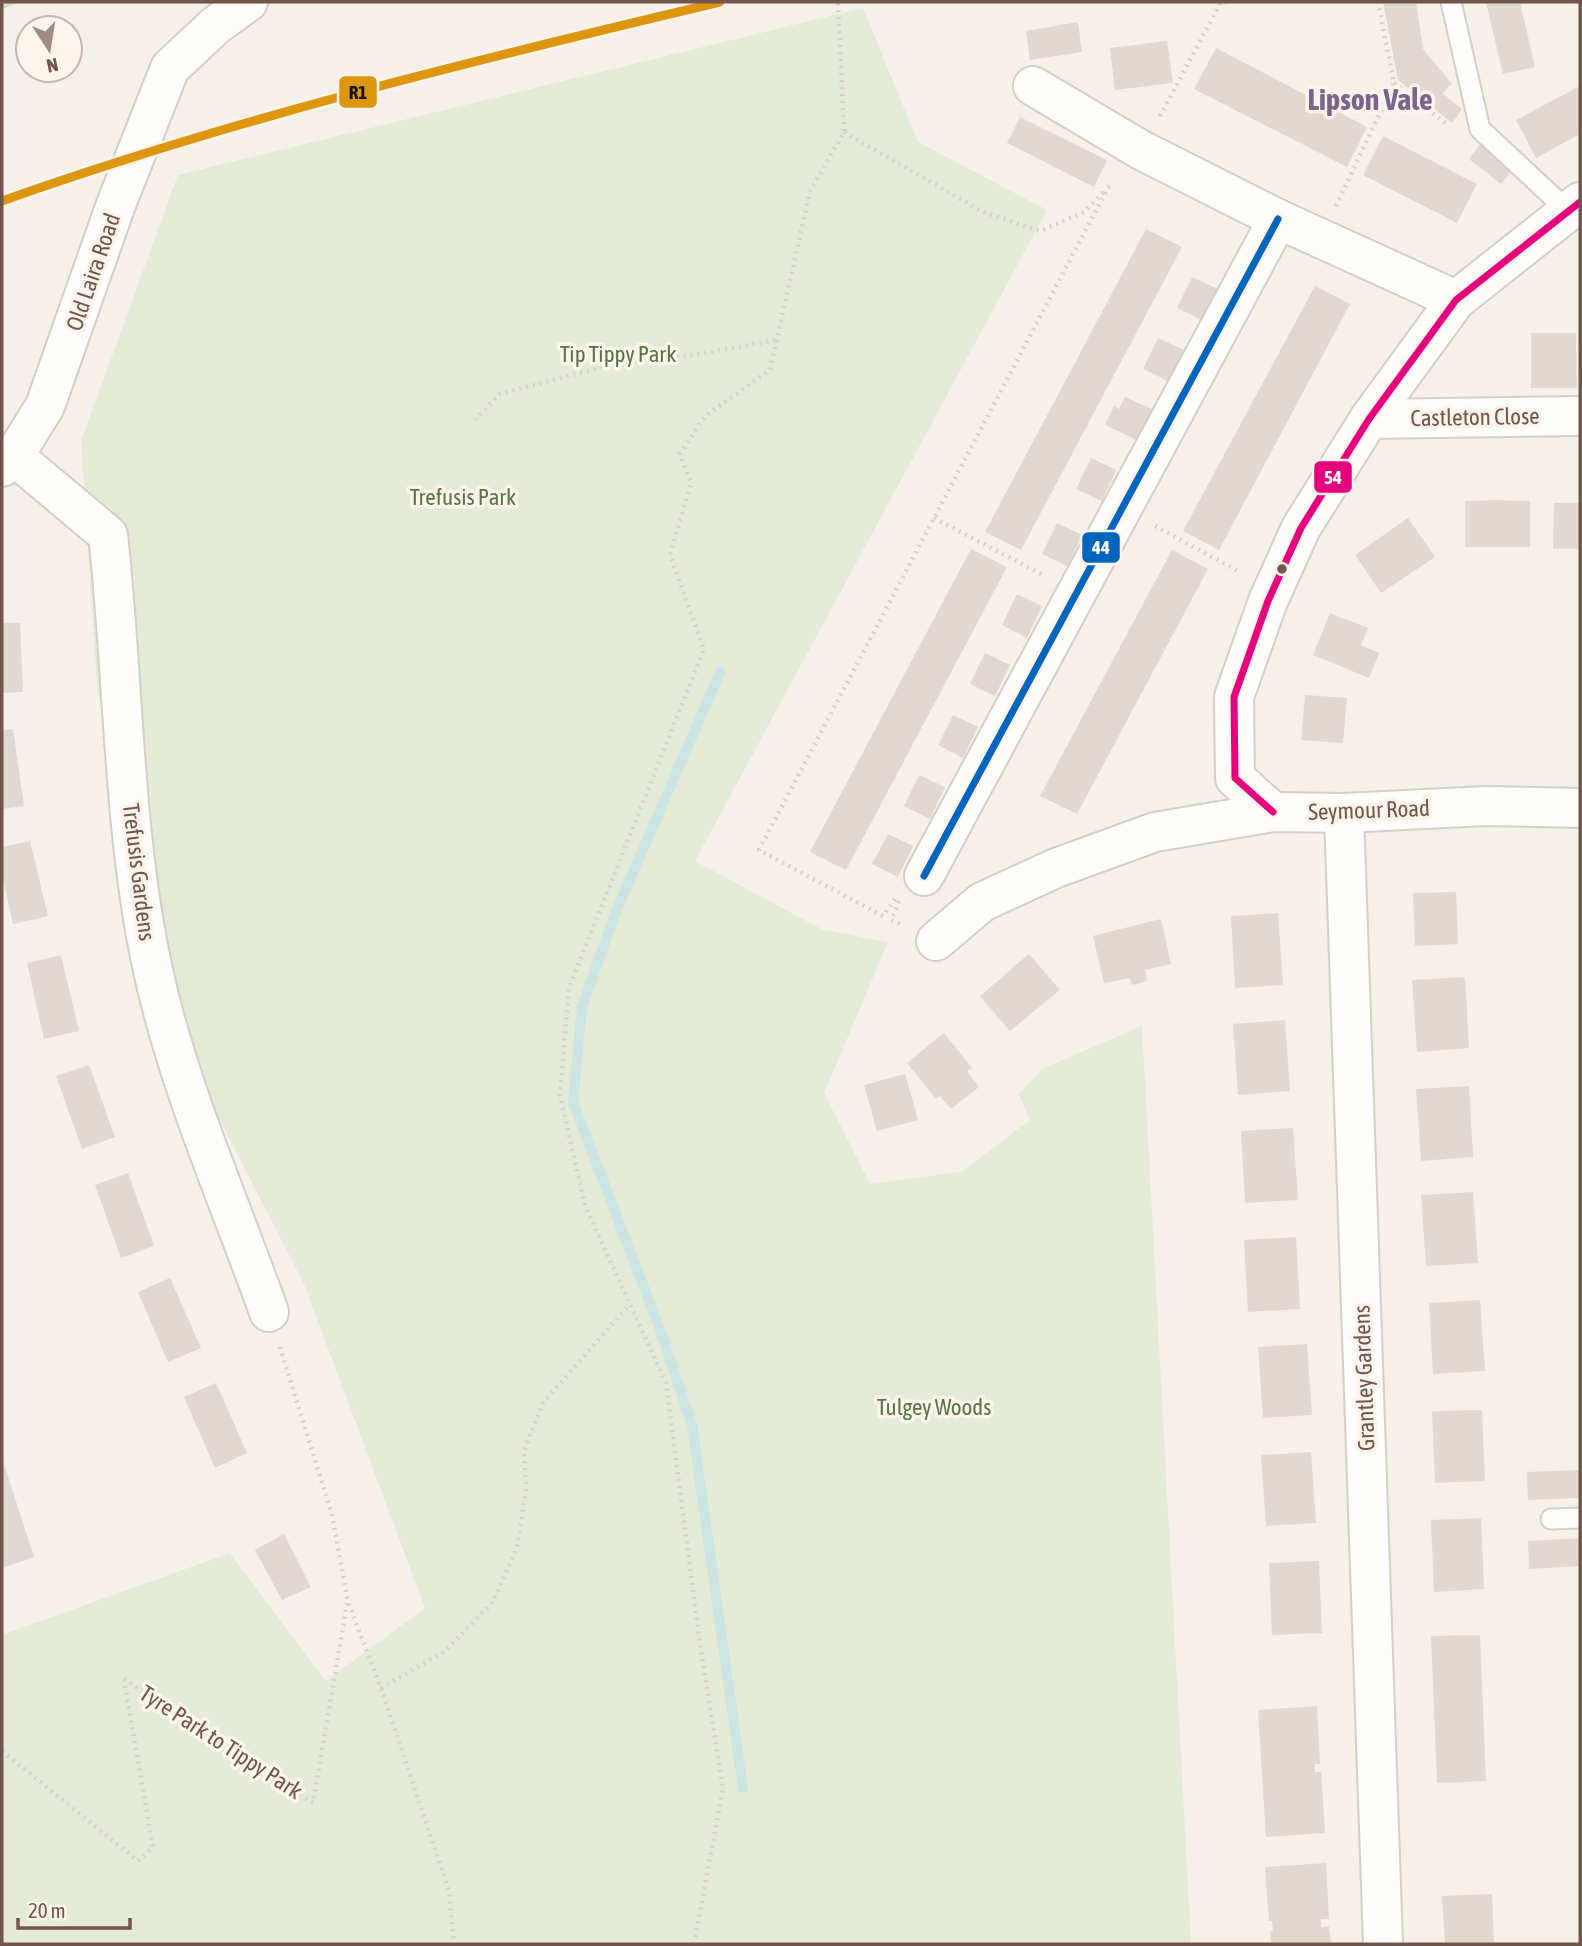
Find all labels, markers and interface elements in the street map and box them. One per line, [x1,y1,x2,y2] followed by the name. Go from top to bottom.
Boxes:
[14,14,84,84] north arrow
[45,54,60,78] text: N
[338,75,378,109] line badge: R1
[349,81,367,103] text: R1
[1307,82,1433,116] district label: Lipson Vale
[61,210,125,334] street label: Old Laira Road
[560,341,676,367] park label: Tip Tippy Park
[1410,403,1540,431] street label: Castleton Close
[1313,460,1353,494] line badge: 54
[1324,466,1342,488] text: 54
[410,484,516,510] park label: Trefusis Park
[1081,531,1121,564] line badge: 44
[1091,536,1110,558] text: 44
[1275,562,1289,576] unlabelled marker
[1308,795,1430,825] street label: Seymour Road
[118,802,160,942] street label: Trefusis Gardens
[1348,1305,1380,1451] street label: Grantley Gardens
[877,1394,991,1420] park label: Tulgey Woods
[135,1680,307,1804] street label: Tyre Park to Tippy Park
[18,1886,130,1930] scale bar
[28,1898,66,1922] text: 20 m

